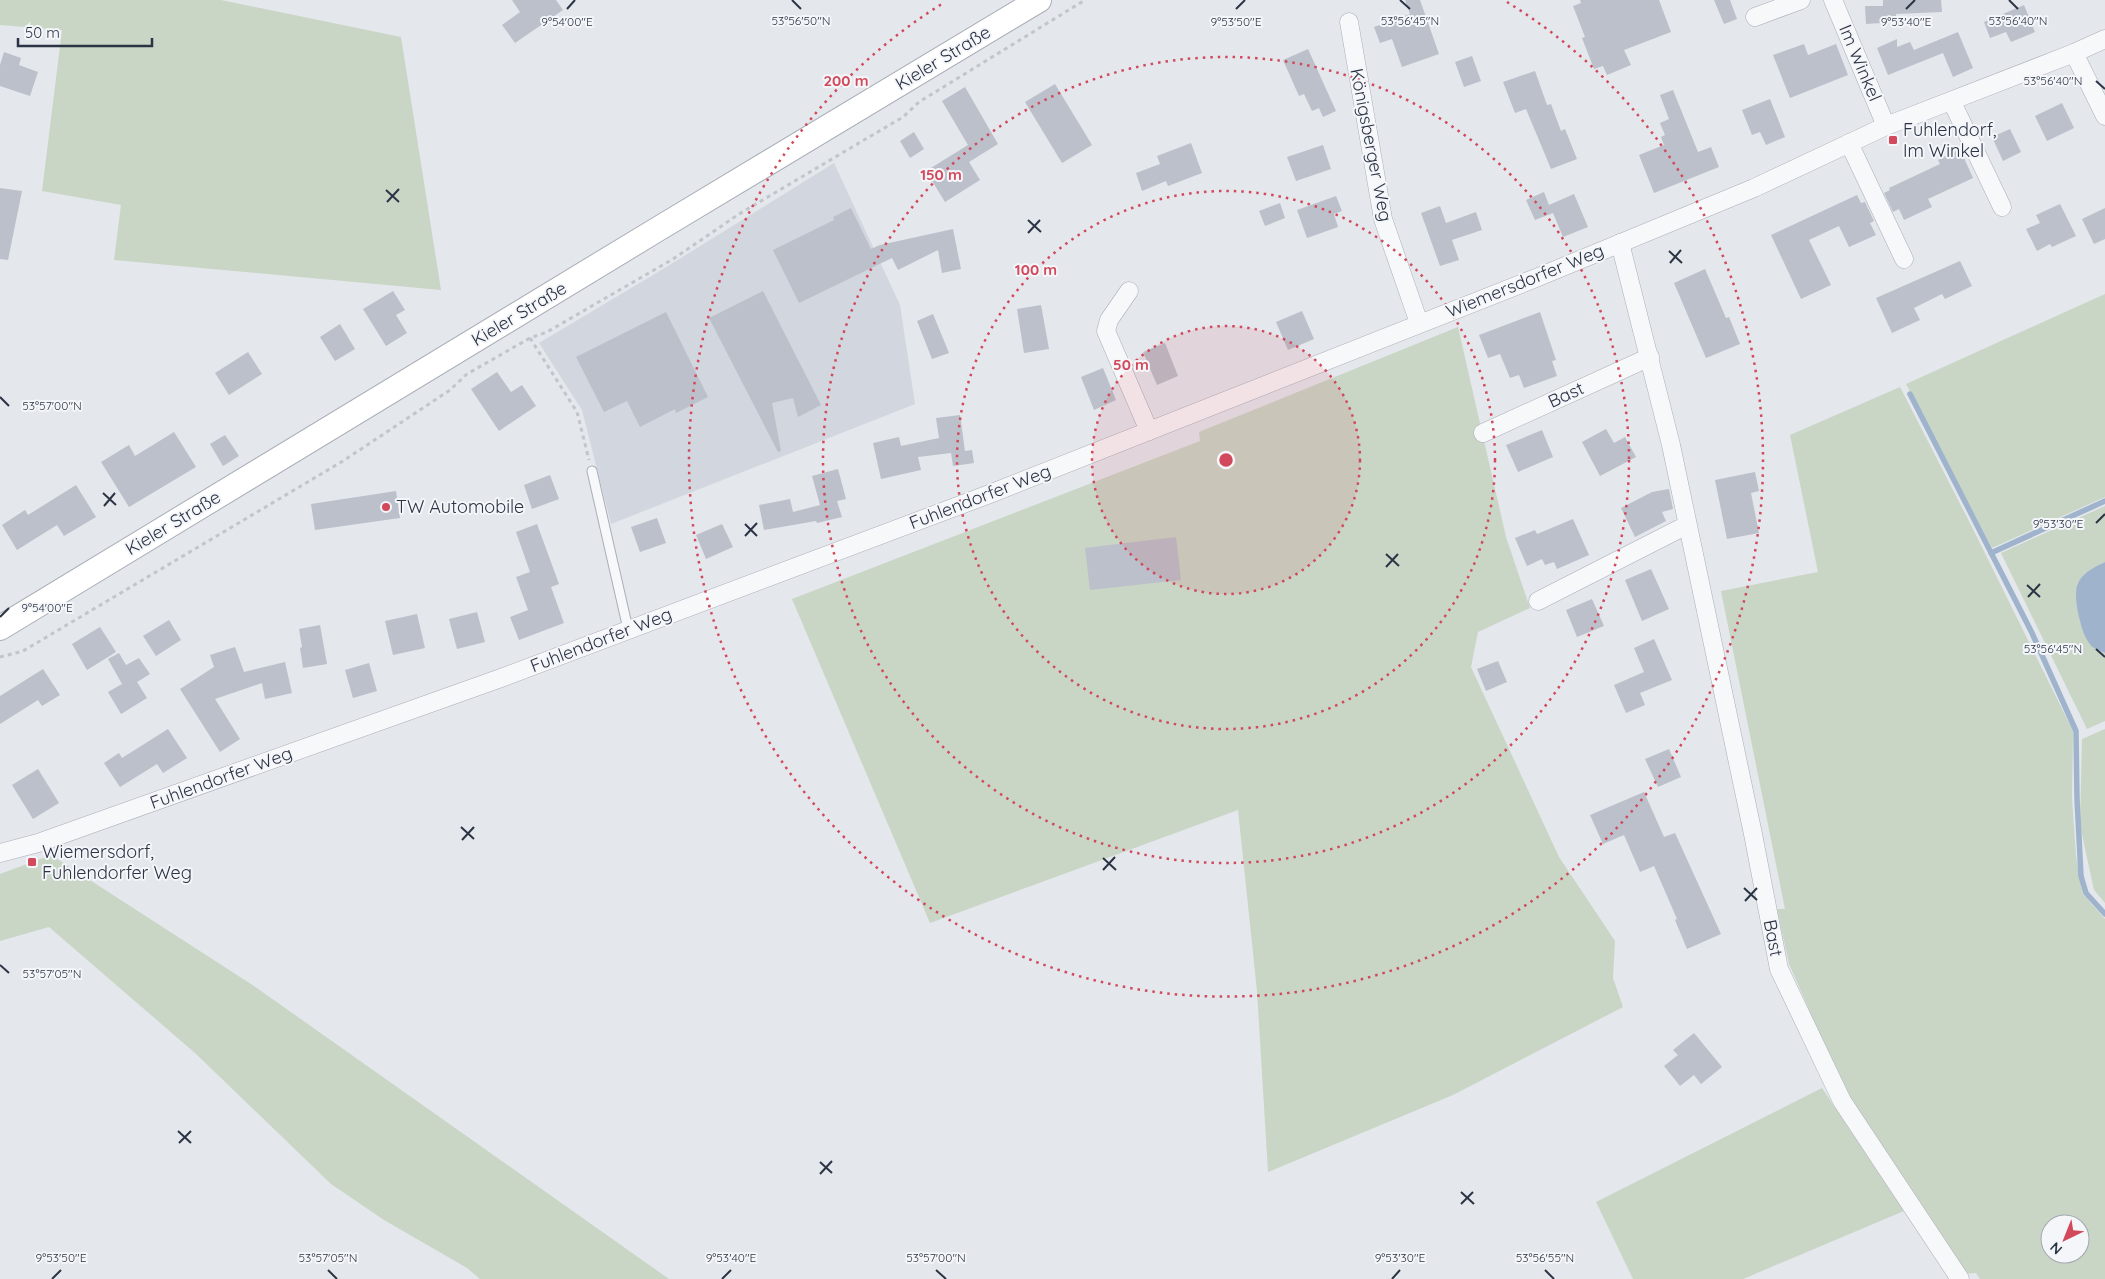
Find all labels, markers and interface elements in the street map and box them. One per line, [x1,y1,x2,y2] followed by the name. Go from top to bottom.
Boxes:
[771,13,831,28] text: 53°56'50"N
[1381,13,1439,28] text: 53°56'45"N
[1989,13,2047,28] text: 53°56'40"N
[541,14,593,29] text: 9°54'00"E
[1211,14,1262,29] text: 9°53'50"E
[1881,14,1932,29] text: 9°53'40"E
[18,15,151,47] scale bar
[891,20,995,95] street label: Kieler Straße
[1834,21,1887,105] street label: Im Winkel
[25,23,60,42] text: 50 m
[1345,66,1398,224] street label: Königsberger Weg
[824,71,869,90] text: 200 m
[2024,73,2082,88] text: 53°56'40"N
[1903,118,1997,162] place label: Fuhlendorf, Im Winkel
[1887,134,1899,146] marker: Fuhlendorf, Im Winkel
[920,165,962,184] text: 150 m
[1442,238,1607,323] street label: Wiemersdorfer Weg
[1015,260,1057,279] text: 100 m
[467,276,571,351] street label: Kieler Straße
[1113,355,1149,374] text: 50 m
[1544,376,1587,413] street label: Bast
[22,398,82,413] text: 53°57'00"N
[1217,451,1235,469] centre of rings
[906,459,1054,534] street label: Fuhlendorfer Weg
[121,485,225,560] street label: Kieler Straße
[396,495,524,518] place label: TW Automobile
[380,501,392,513] marker: TW Automobile
[2033,516,2084,531] text: 9°53'30"E
[21,600,73,615] text: 9°54'00"E
[527,602,675,677] street label: Fuhlendorfer Weg
[2024,641,2082,656] text: 53°56'45"N
[146,741,295,814] street label: Fuhlendorfer Weg
[42,840,192,884] place label: Wiemersdorf, Fuhlendorfer Weg
[26,856,38,868] marker: Wiemersdorf, Fuhlendorfer Weg
[1759,917,1788,958] street label: Bast
[23,966,81,981] text: 53°57'05"N
[2040,1214,2090,1264] north arrow
[2046,1238,2066,1259] text: N
[36,1250,87,1265] text: 9°53'50"E
[299,1250,357,1265] text: 53°57'05"N
[706,1250,757,1265] text: 9°53'40"E
[906,1250,966,1265] text: 53°57'00"N
[1375,1250,1426,1265] text: 9°53'30"E
[1516,1250,1574,1265] text: 53°56'55"N

